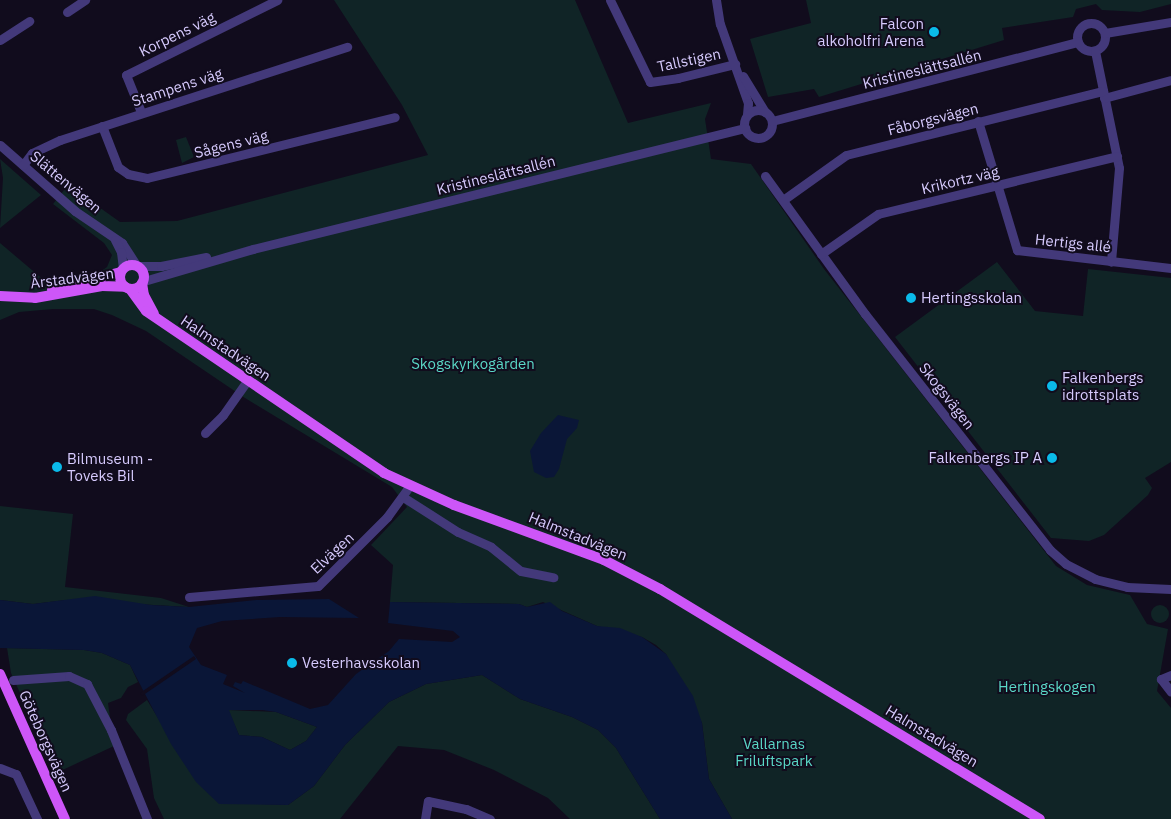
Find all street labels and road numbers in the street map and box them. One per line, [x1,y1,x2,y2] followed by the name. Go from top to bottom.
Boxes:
[136,8,218,60] street label: Korpens väg
[656,44,722,76] street label: Tallstigen
[861,46,983,92] street label: Kristineslättsallén
[129,64,225,110] street label: Stampens väg
[886,99,980,139] street label: Fåborgsvägen
[192,126,270,162] street label: Sågens väg
[27,147,105,217] street label: Slättenvägen
[435,152,557,198] street label: Kristineslättsallén
[919,162,1001,198] street label: Krikortz väg
[1034,230,1112,256] street label: Hertigs allé
[29,264,115,292] street label: Årstadvägen
[178,311,274,385] street label: Halmstadvägen
[915,359,979,433] street label: Skogsvägen
[526,508,630,564] street label: Halmstadvägen
[307,529,357,577] street label: Elvägen
[16,687,76,795] street label: Göteborgsvägen
[882,701,982,771] street label: Halmstadvägen

